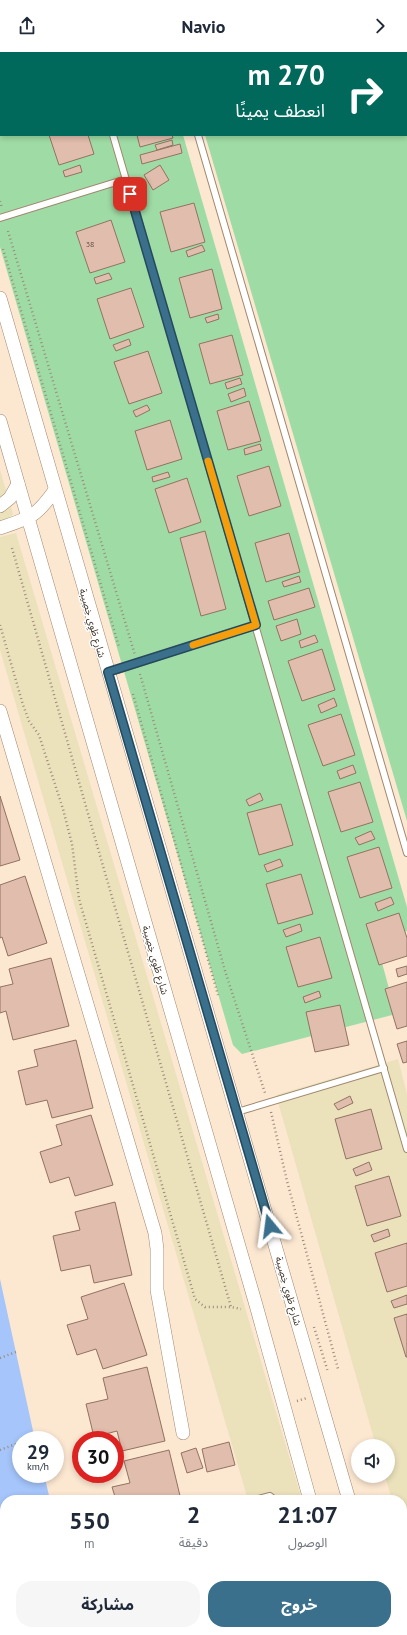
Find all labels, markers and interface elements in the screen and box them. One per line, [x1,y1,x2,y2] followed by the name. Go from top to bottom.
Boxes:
[16,15,38,37] icon: share
[182,15,225,38] text: Navio
[369,15,391,37] icon: forward
[248,56,325,93] text: 270 m
[339,68,391,120] icon: right
[235,99,325,122] text: انعطف يمينًا
[113,177,147,211] pin
[119,183,141,205] icon: arrive
[86,239,94,249] house number: 38
[75,587,109,660] street label: شارع طَوِي خِصِيبة
[138,924,172,997] street label: شارع طَوِي خِصِيبة
[249,1205,291,1247] position arrow
[271,1255,305,1328] street label: شارع طَوِي خِصِيبة
[72,1431,124,1483] speed limit sign: 30
[27,1439,49,1465] text: 29
[351,1439,395,1483] map controls
[351,1439,395,1483] button: sound
[27,1460,49,1473] text: km/h
[187,1499,200,1530] text: 2
[277,1499,338,1530] text: 21:07
[69,1505,110,1536] text: 550
[179,1534,208,1551] text: دقيقة
[288,1534,327,1551] text: الوصول
[84,1535,95,1552] text: m
[16,1581,200,1627] button: مشاركة
[208,1581,391,1627] button: خروج

